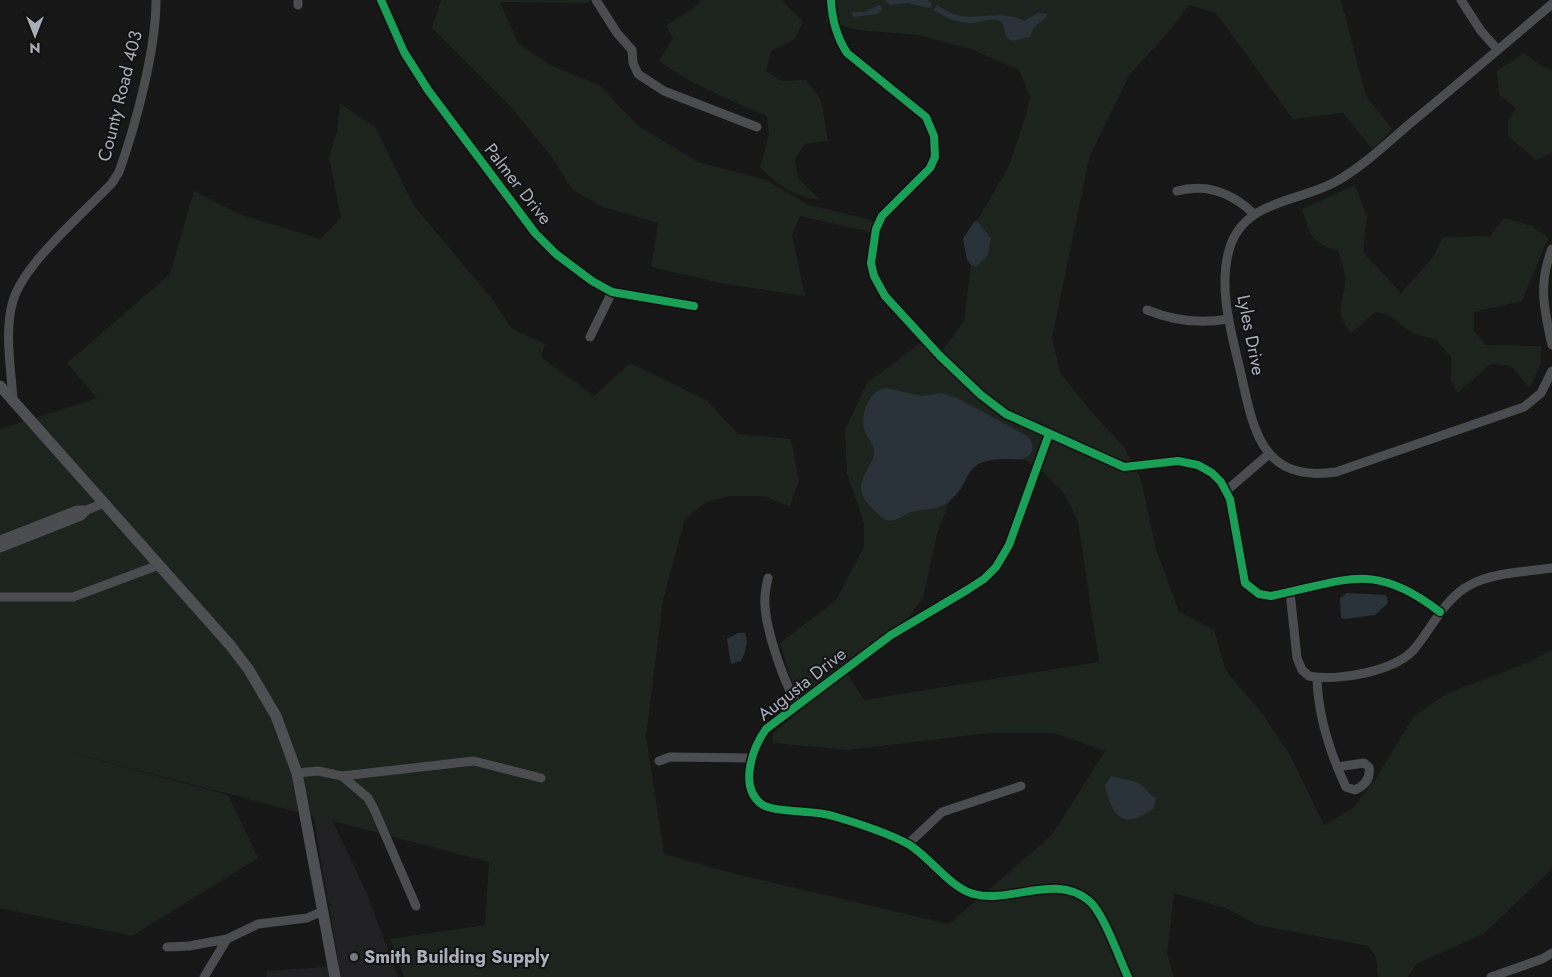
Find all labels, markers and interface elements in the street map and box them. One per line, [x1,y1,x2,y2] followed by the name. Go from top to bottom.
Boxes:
[10,10,60,60] north arrow
[91,28,149,164] street label: County Road 403
[29,38,41,58] text: N
[478,138,558,230] street label: Palmer Drive
[1230,293,1272,377] street label: Lyles Drive
[752,641,852,727] street label: Augusta Drive
[364,944,550,970] place label: Smith Building Supply
[348,951,360,963] marker: Smith Building Supply

